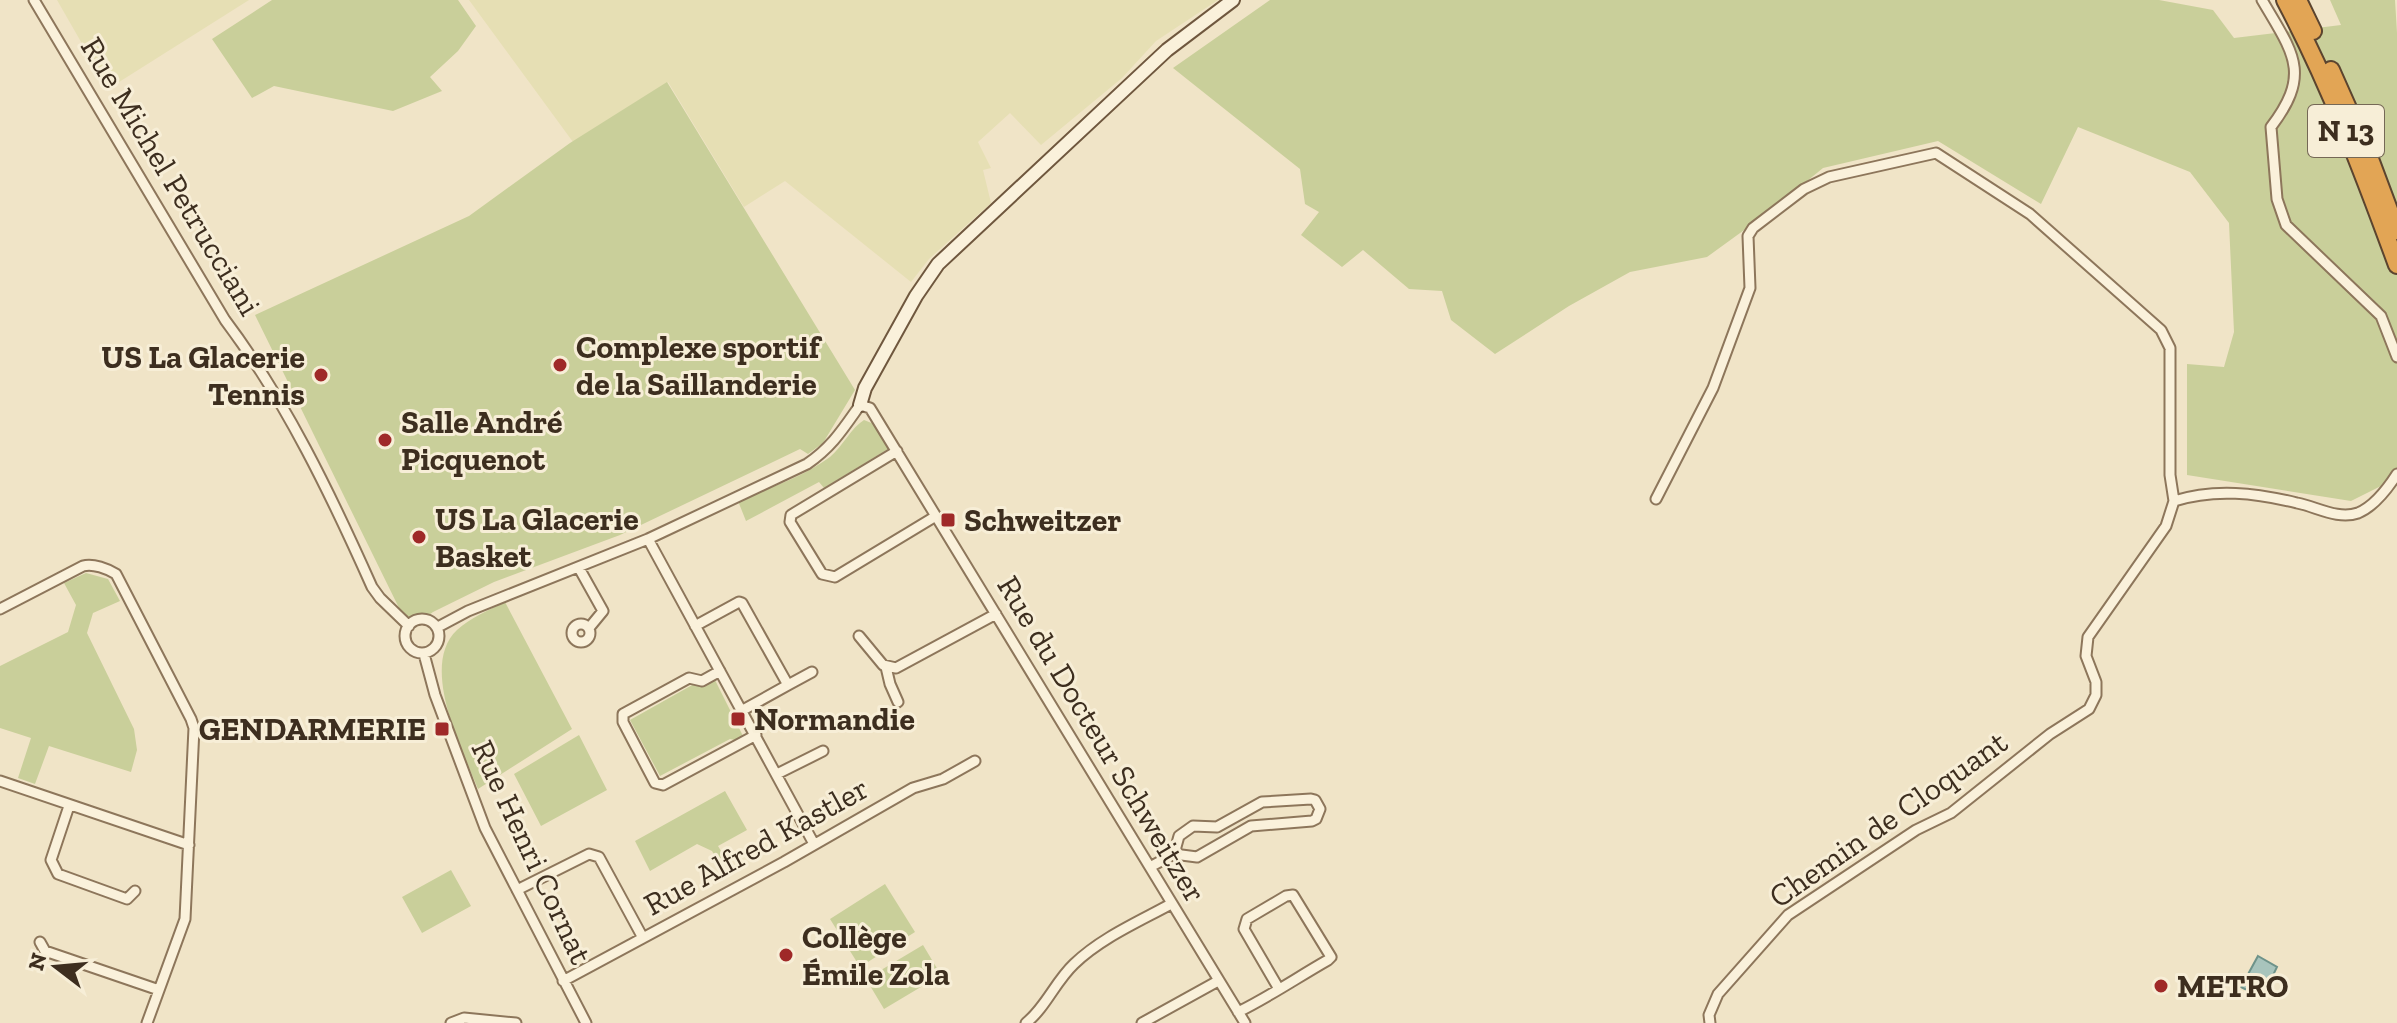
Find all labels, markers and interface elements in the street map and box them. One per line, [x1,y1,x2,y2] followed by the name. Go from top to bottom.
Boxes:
[73,30,269,322] street label: Rue Michel Petrucciani
[2308,105,2384,157] road number: N 13
[576,328,823,403] place label: Complexe sportif de la Saillanderie
[101,338,305,413] place label: US La Glacerie Tennis
[551,356,569,374] marker: Complexe sportif de la Saillanderie
[312,366,330,384] marker: US La Glacerie Tennis
[401,403,563,478] place label: Salle André Picquenot
[376,431,394,449] marker: Salle André Picquenot
[435,500,639,575] place label: US La Glacerie Basket
[964,501,1121,539] place label: Schweitzer
[939,511,957,529] marker: Schweitzer
[410,528,428,546] marker: US La Glacerie Basket
[989,569,1215,909] street label: Rue du Docteur Schweitzer
[754,700,915,738] place label: Normandie
[199,710,426,748] place label: GENDARMERIE
[729,710,747,728] marker: Normandie
[433,720,451,738] marker: GENDARMERIE
[1762,722,2014,915] street label: Chemin de Cloquant
[464,734,601,970] street label: Rue Henri Cornat
[637,769,875,923] street label: Rue Alfred Kastler
[802,918,950,993] place label: Collège Émile Zola
[16,927,96,1007] north arrow
[777,946,795,964] marker: Collège Émile Zola
[22,950,53,973] text: N
[2177,967,2289,1005] place label: METRO
[2152,977,2170,995] marker: METRO

